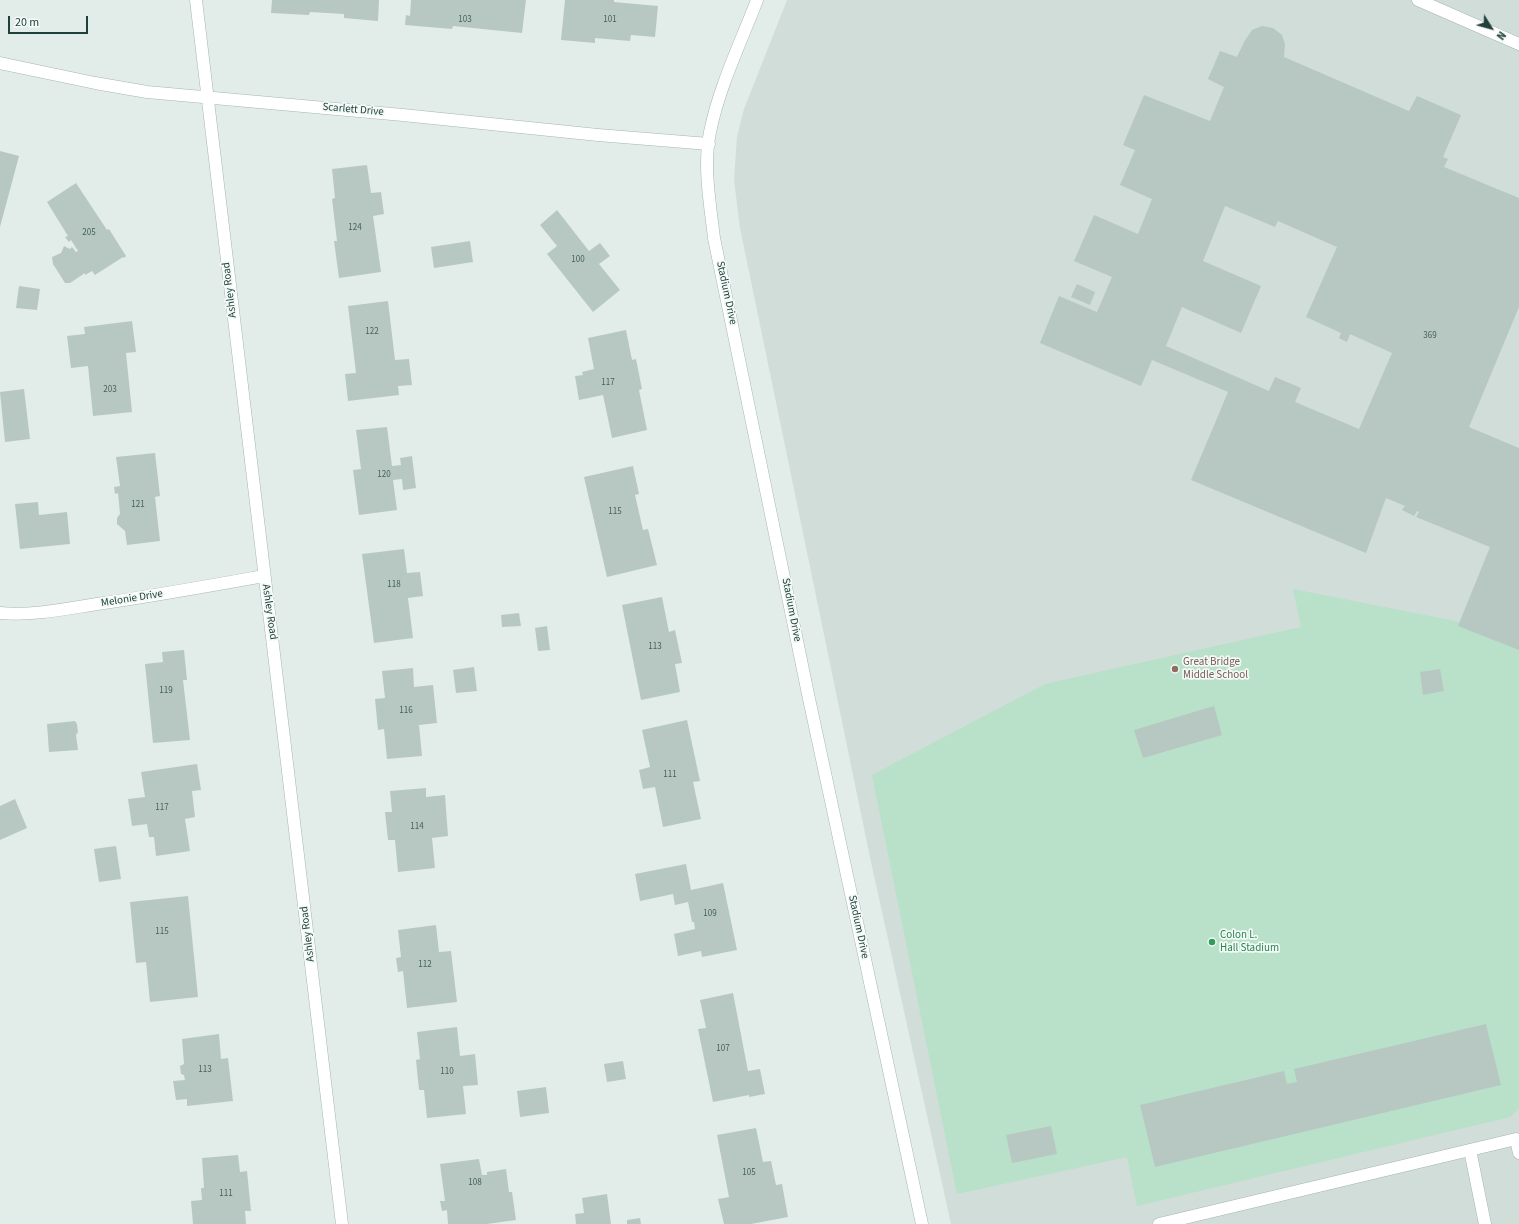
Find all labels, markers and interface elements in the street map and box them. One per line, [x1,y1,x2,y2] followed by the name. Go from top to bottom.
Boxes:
[10,8,90,34] scale bar
[1471,8,1511,48] north arrow
[15,14,39,31] text: 20 m
[458,15,472,25] house number: 103
[603,15,617,25] house number: 101
[1493,28,1509,43] text: N
[322,101,384,119] street label: Scarlett Drive
[348,223,362,233] house number: 124
[82,228,96,238] house number: 205
[571,255,585,265] house number: 100
[713,260,739,326] street label: Stadium Drive
[220,261,240,319] street label: Ashley Road
[365,327,379,337] house number: 122
[1423,331,1437,341] house number: 369
[601,378,615,388] house number: 117
[103,385,117,395] house number: 203
[377,470,391,480] house number: 120
[131,500,145,510] house number: 121
[608,507,622,517] house number: 115
[778,577,804,643] street label: Stadium Drive
[387,580,401,590] house number: 118
[259,583,279,641] street label: Ashley Road
[100,588,164,610] street label: Melonie Drive
[648,642,662,652] house number: 113
[1183,656,1248,682] place label: Great Bridge Middle School
[1170,664,1180,674] marker: Great Bridge Middle School
[159,686,173,696] house number: 119
[399,706,413,716] house number: 116
[663,770,677,780] house number: 111
[155,803,169,813] house number: 117
[410,822,424,832] house number: 114
[845,894,871,960] street label: Stadium Drive
[298,905,318,963] street label: Ashley Road
[703,909,717,919] house number: 109
[155,927,169,937] house number: 115
[1220,929,1279,955] place label: Colon L. Hall Stadium
[1207,937,1217,947] marker: Colon L. Hall Stadium
[418,960,432,970] house number: 112
[716,1044,730,1054] house number: 107
[198,1065,212,1075] house number: 113
[440,1067,454,1077] house number: 110
[742,1168,756,1178] house number: 105
[468,1178,482,1188] house number: 108
[219,1189,233,1199] house number: 111

